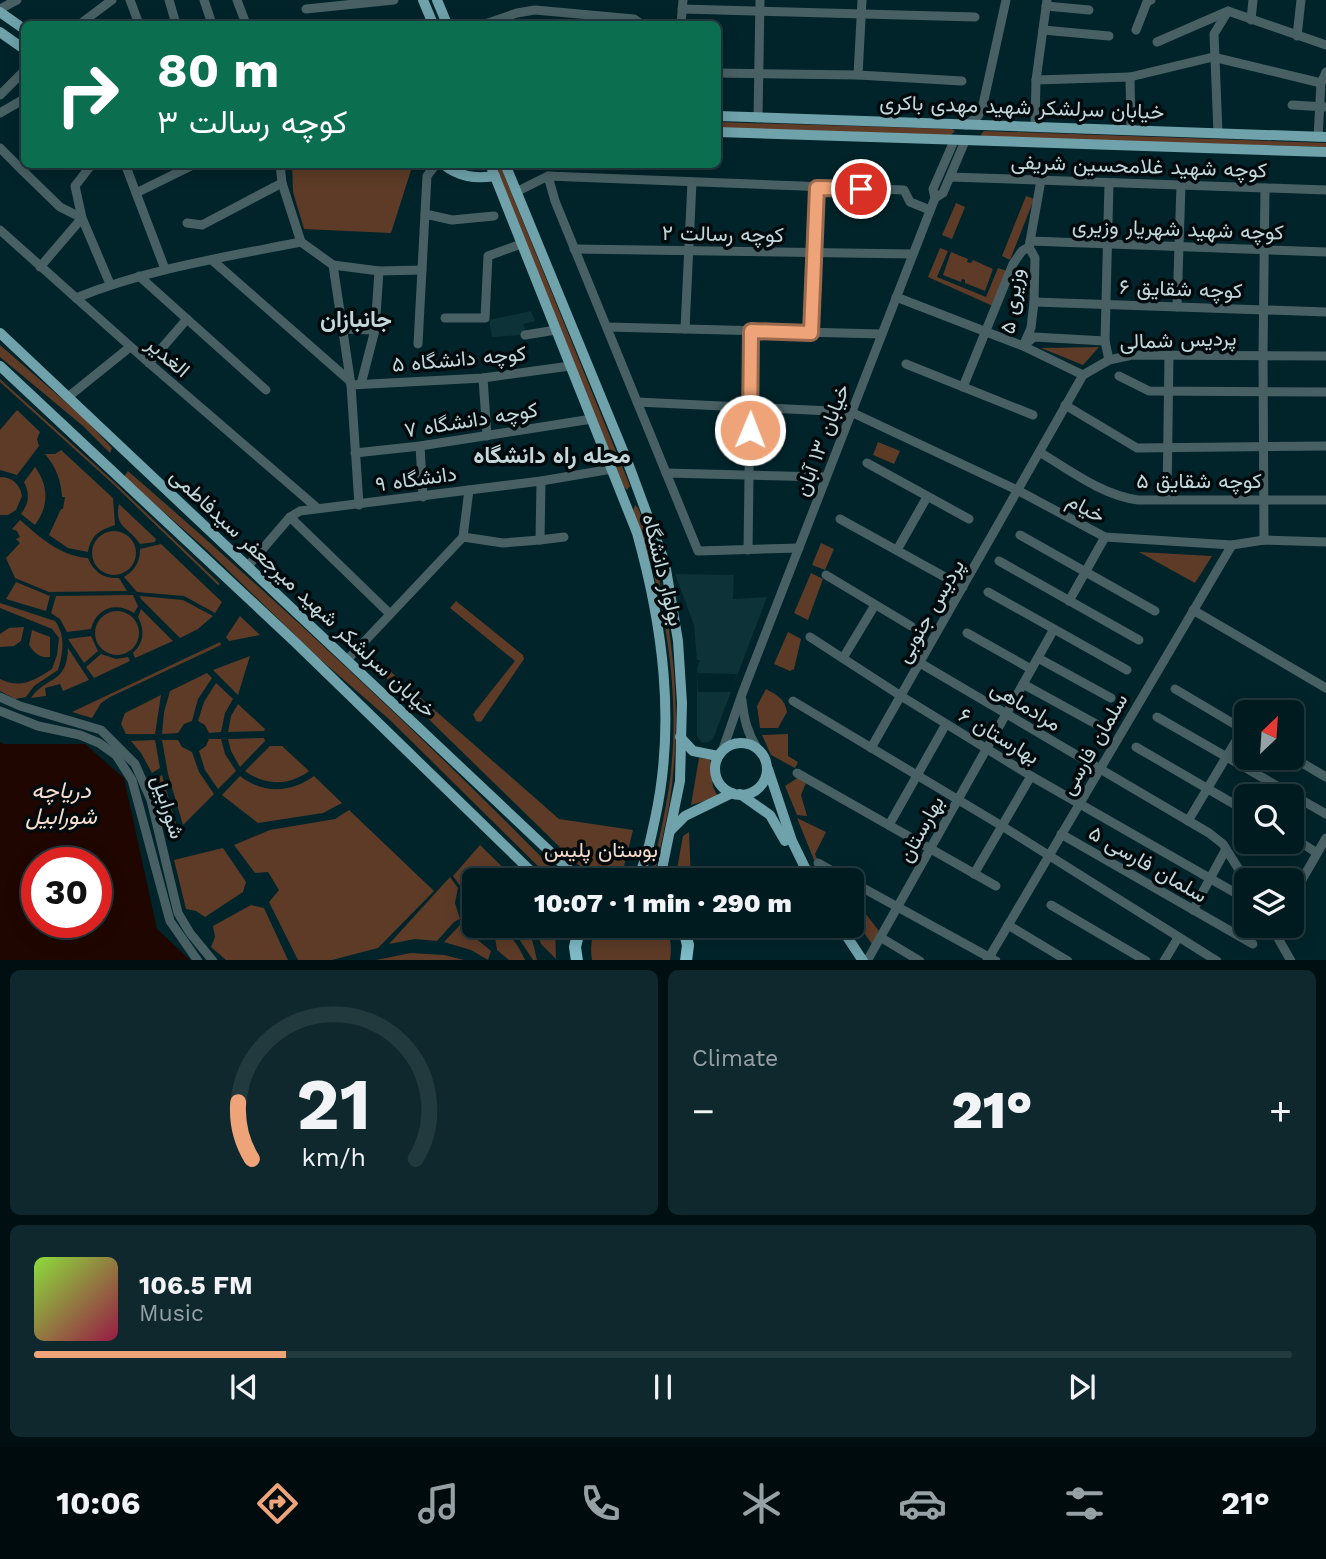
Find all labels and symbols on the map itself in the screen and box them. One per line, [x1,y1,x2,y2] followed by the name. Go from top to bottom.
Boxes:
[879,89,1165,125] street label: خیابان سرلشکر شهید مهدی باکری
[1010,149,1268,184] street label: کوچه شهید غلامحسین شریفی
[831,159,891,219] pin
[1072,212,1284,247] street label: کوچه شهید شهریار وزیری
[662,220,784,249] street label: کوچه رسالت ۲
[995,266,1029,336] street label: وزیری ۵
[1119,274,1243,305] street label: کوچه شقایق ۶
[320,306,392,334] district label: جانبازان
[1119,325,1237,356] street label: پردیس شمالی
[140,330,195,383] street label: الغدیر
[391,340,527,379] street label: کوچه دانشگاه ۵
[789,380,854,499] street label: خیابان ۱۳ آبان
[713,393,787,467] position arrow
[402,397,540,444] street label: کوچه دانشگاه ۷
[473,442,631,470] district label: محله راه دانشگاه
[374,460,458,497] street label: دانشگاه ۹
[165,463,441,723] street label: خیابان سرلشکر شهید میرجعفر سیدفاطمی
[1136,468,1262,495] street label: کوچه شقایق ۵
[1062,487,1110,530] street label: خیام
[637,511,689,629] street label: بولوار دانشگاه
[890,554,971,668] street label: پردیس جنوبی
[986,675,1066,737] street label: مرادماهی
[1054,689,1134,799] street label: سلمان فارسی
[1234,700,1304,770] north arrow
[954,702,1044,770] street label: بهارستان ۶
[146,772,190,842] street label: شورابیل
[25,777,98,831] water label: دریاچه شورابیل
[892,791,950,867] street label: بهارستان
[1084,820,1212,908] street label: سلمان فارسی ۵
[544,837,658,864] park label: بوستان پلیس
[21,847,112,938] speed limit sign: 30

